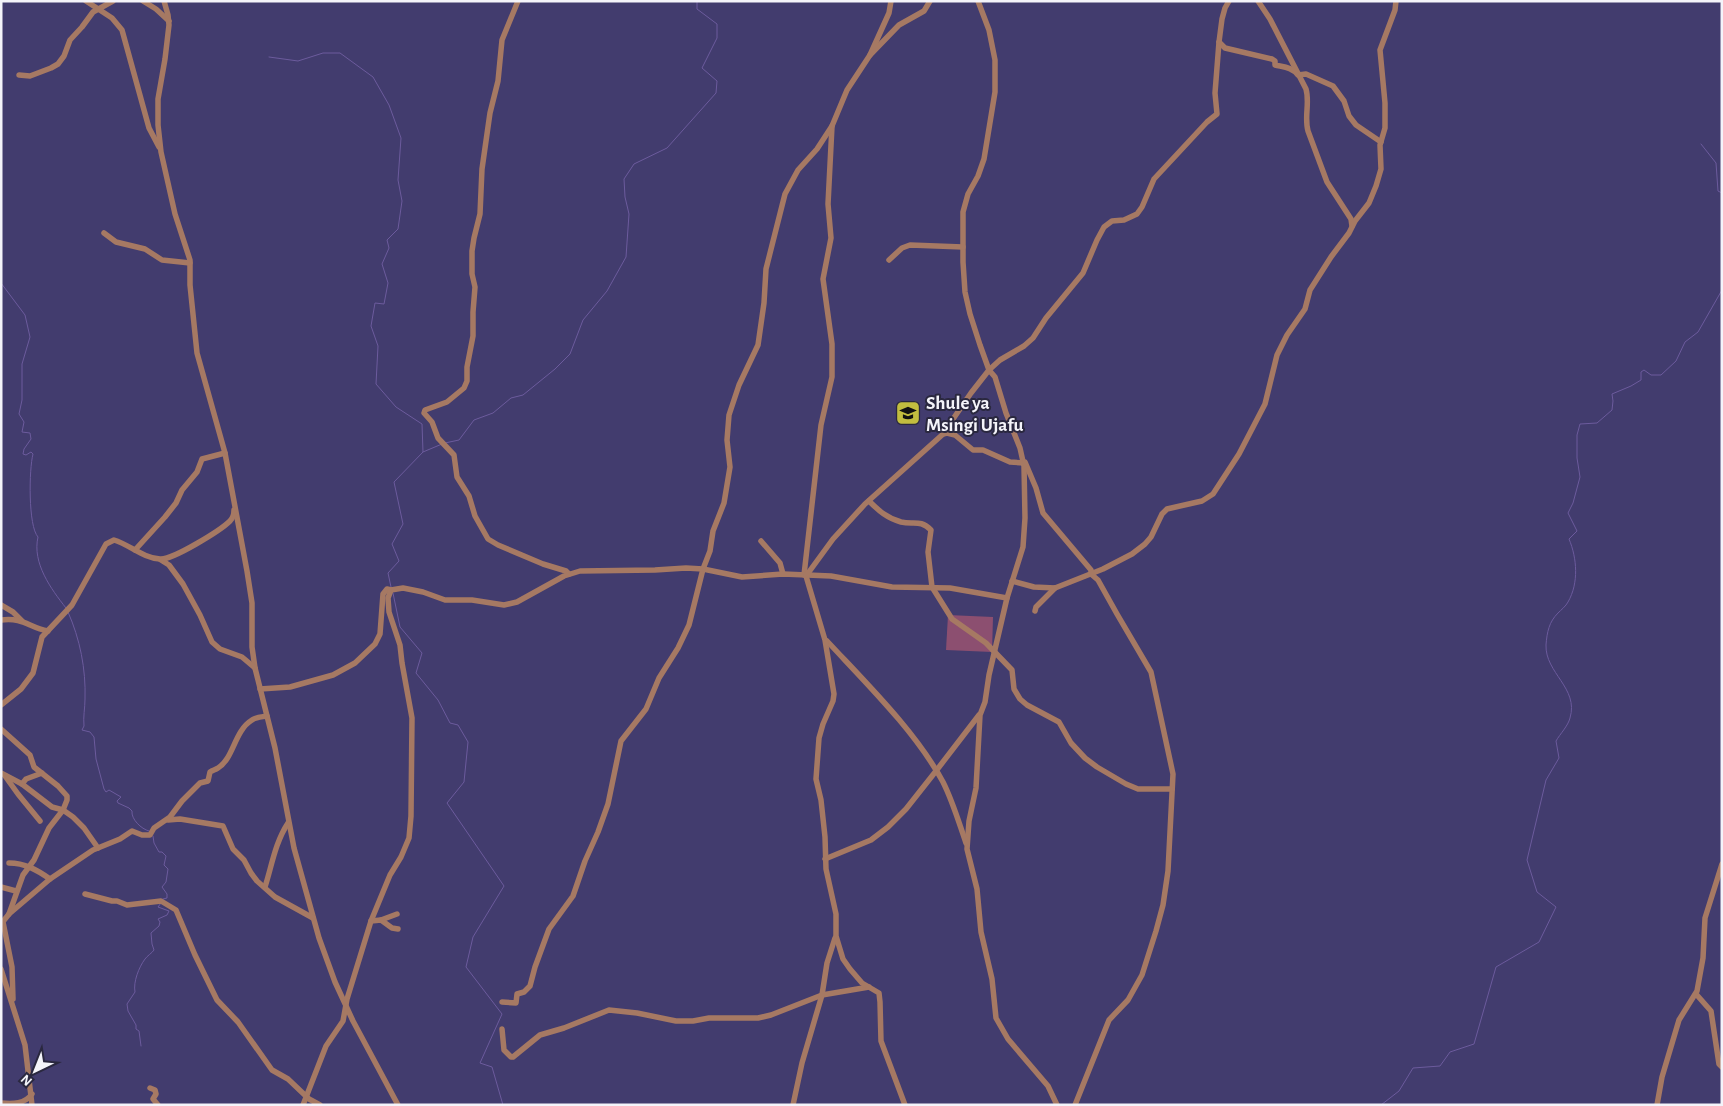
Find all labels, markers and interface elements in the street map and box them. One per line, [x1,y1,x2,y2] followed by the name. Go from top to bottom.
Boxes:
[926,394,1024,435] place label: Shule ya Msingi Ujafu
[895,400,921,426] school or university icon: Shule ya Msingi Ujafu
[10,1046,60,1096] north arrow
[18,1071,35,1088] text: N

